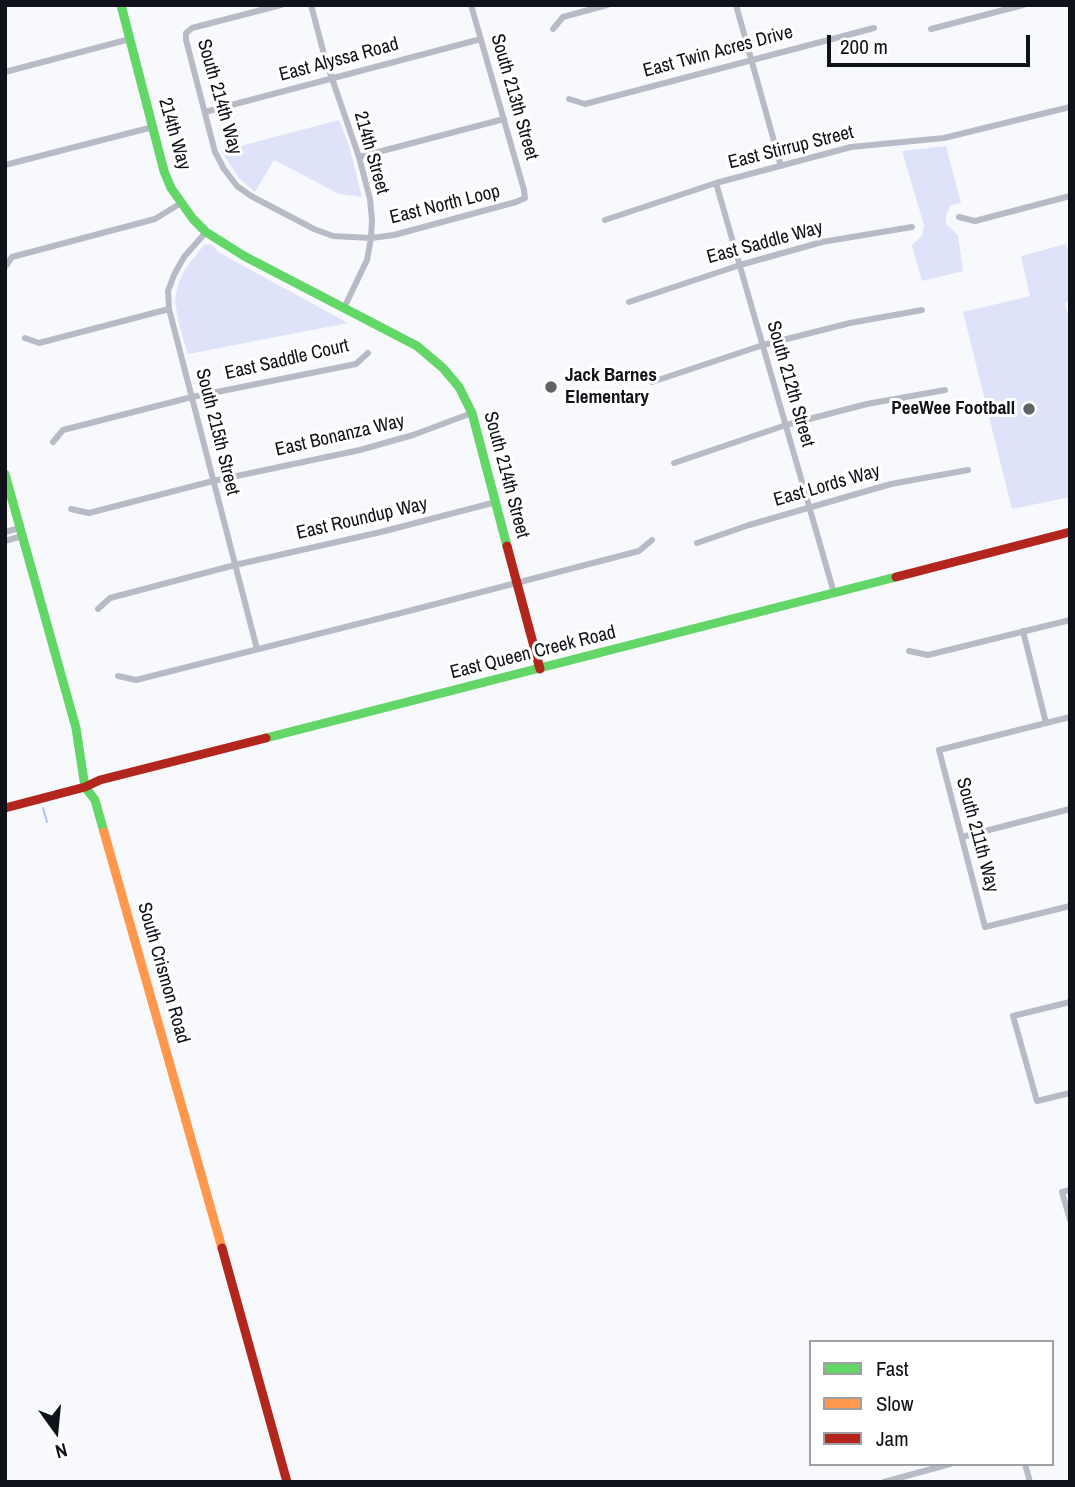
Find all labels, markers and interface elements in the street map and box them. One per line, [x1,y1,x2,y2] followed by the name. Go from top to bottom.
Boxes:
[641,21,795,83] street label: East Twin Acres Drive
[830,21,1033,65] scale bar
[485,31,543,163] street label: South 213th Street
[840,32,888,61] text: 200 m
[277,33,401,87] street label: East Alyssa Road
[192,37,246,157] street label: South 214th Way
[153,95,195,173] street label: 214th Way
[348,109,394,197] street label: 214th Street
[726,121,856,175] street label: East Stirrup Street
[388,180,502,230] street label: East North Loop
[705,217,825,269] street label: East Saddle Way
[761,318,819,450] street label: South 212th Street
[223,335,351,385] street label: East Saddle Court
[565,365,657,409] place label: Jack Barnes Elementary
[190,366,244,498] street label: South 215th Street
[543,379,559,395] marker: Jack Barnes Elementary
[891,398,1015,420] place label: PeeWee Football
[1021,401,1037,417] marker: PeeWee Football
[478,409,534,541] street label: South 214th Street
[273,410,407,462] street label: East Bonanza Way
[771,460,883,512] street label: East Lords Way
[294,493,430,545] street label: East Roundup Way
[448,621,618,685] street label: East Queen Creek Road
[951,775,1003,895] street label: South 211th Way
[132,900,194,1046] street label: South Crismon Road
[809,1340,1054,1466] legend
[876,1354,909,1383] text: Fast
[876,1389,913,1418] text: Slow
[21,1396,91,1466] north arrow
[876,1424,909,1453] text: Jam
[53,1437,70,1465] text: N

